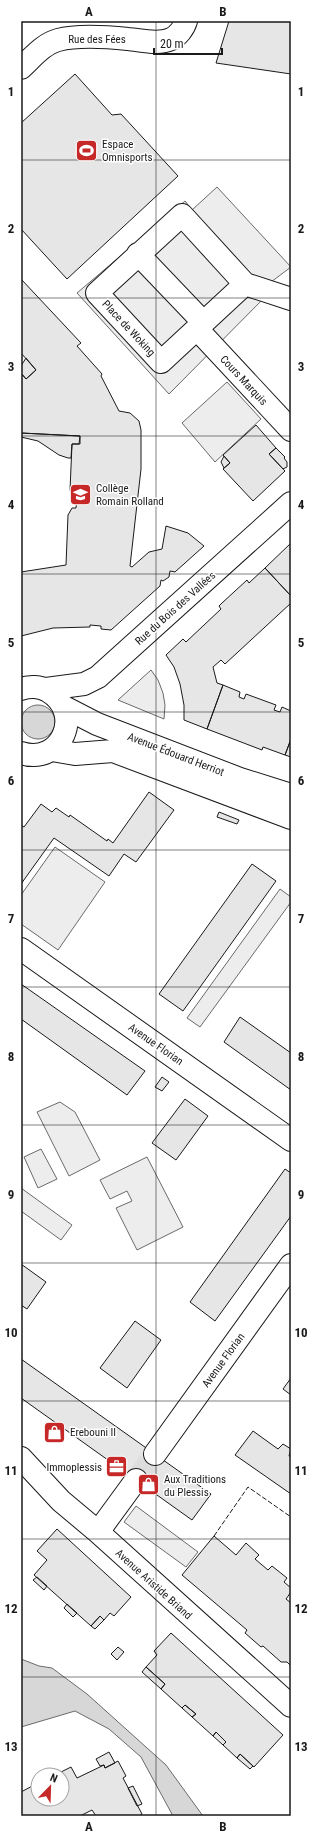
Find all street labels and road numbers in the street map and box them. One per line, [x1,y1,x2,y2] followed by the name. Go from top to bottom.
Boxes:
[68,33,126,46] street label: Rue des Fées
[99,298,158,359] street label: Place de Woking
[217,353,270,408] street label: Cours Marquis
[133,569,218,648] street label: Rue du Bois des Vallées
[126,730,226,779] street label: Avenue Édouard Herriot
[126,1021,186,1068] street label: Avenue Florian
[199,1331,247,1390] street label: Avenue Florian
[113,1547,195,1622] street label: Avenue Aristide Briand

